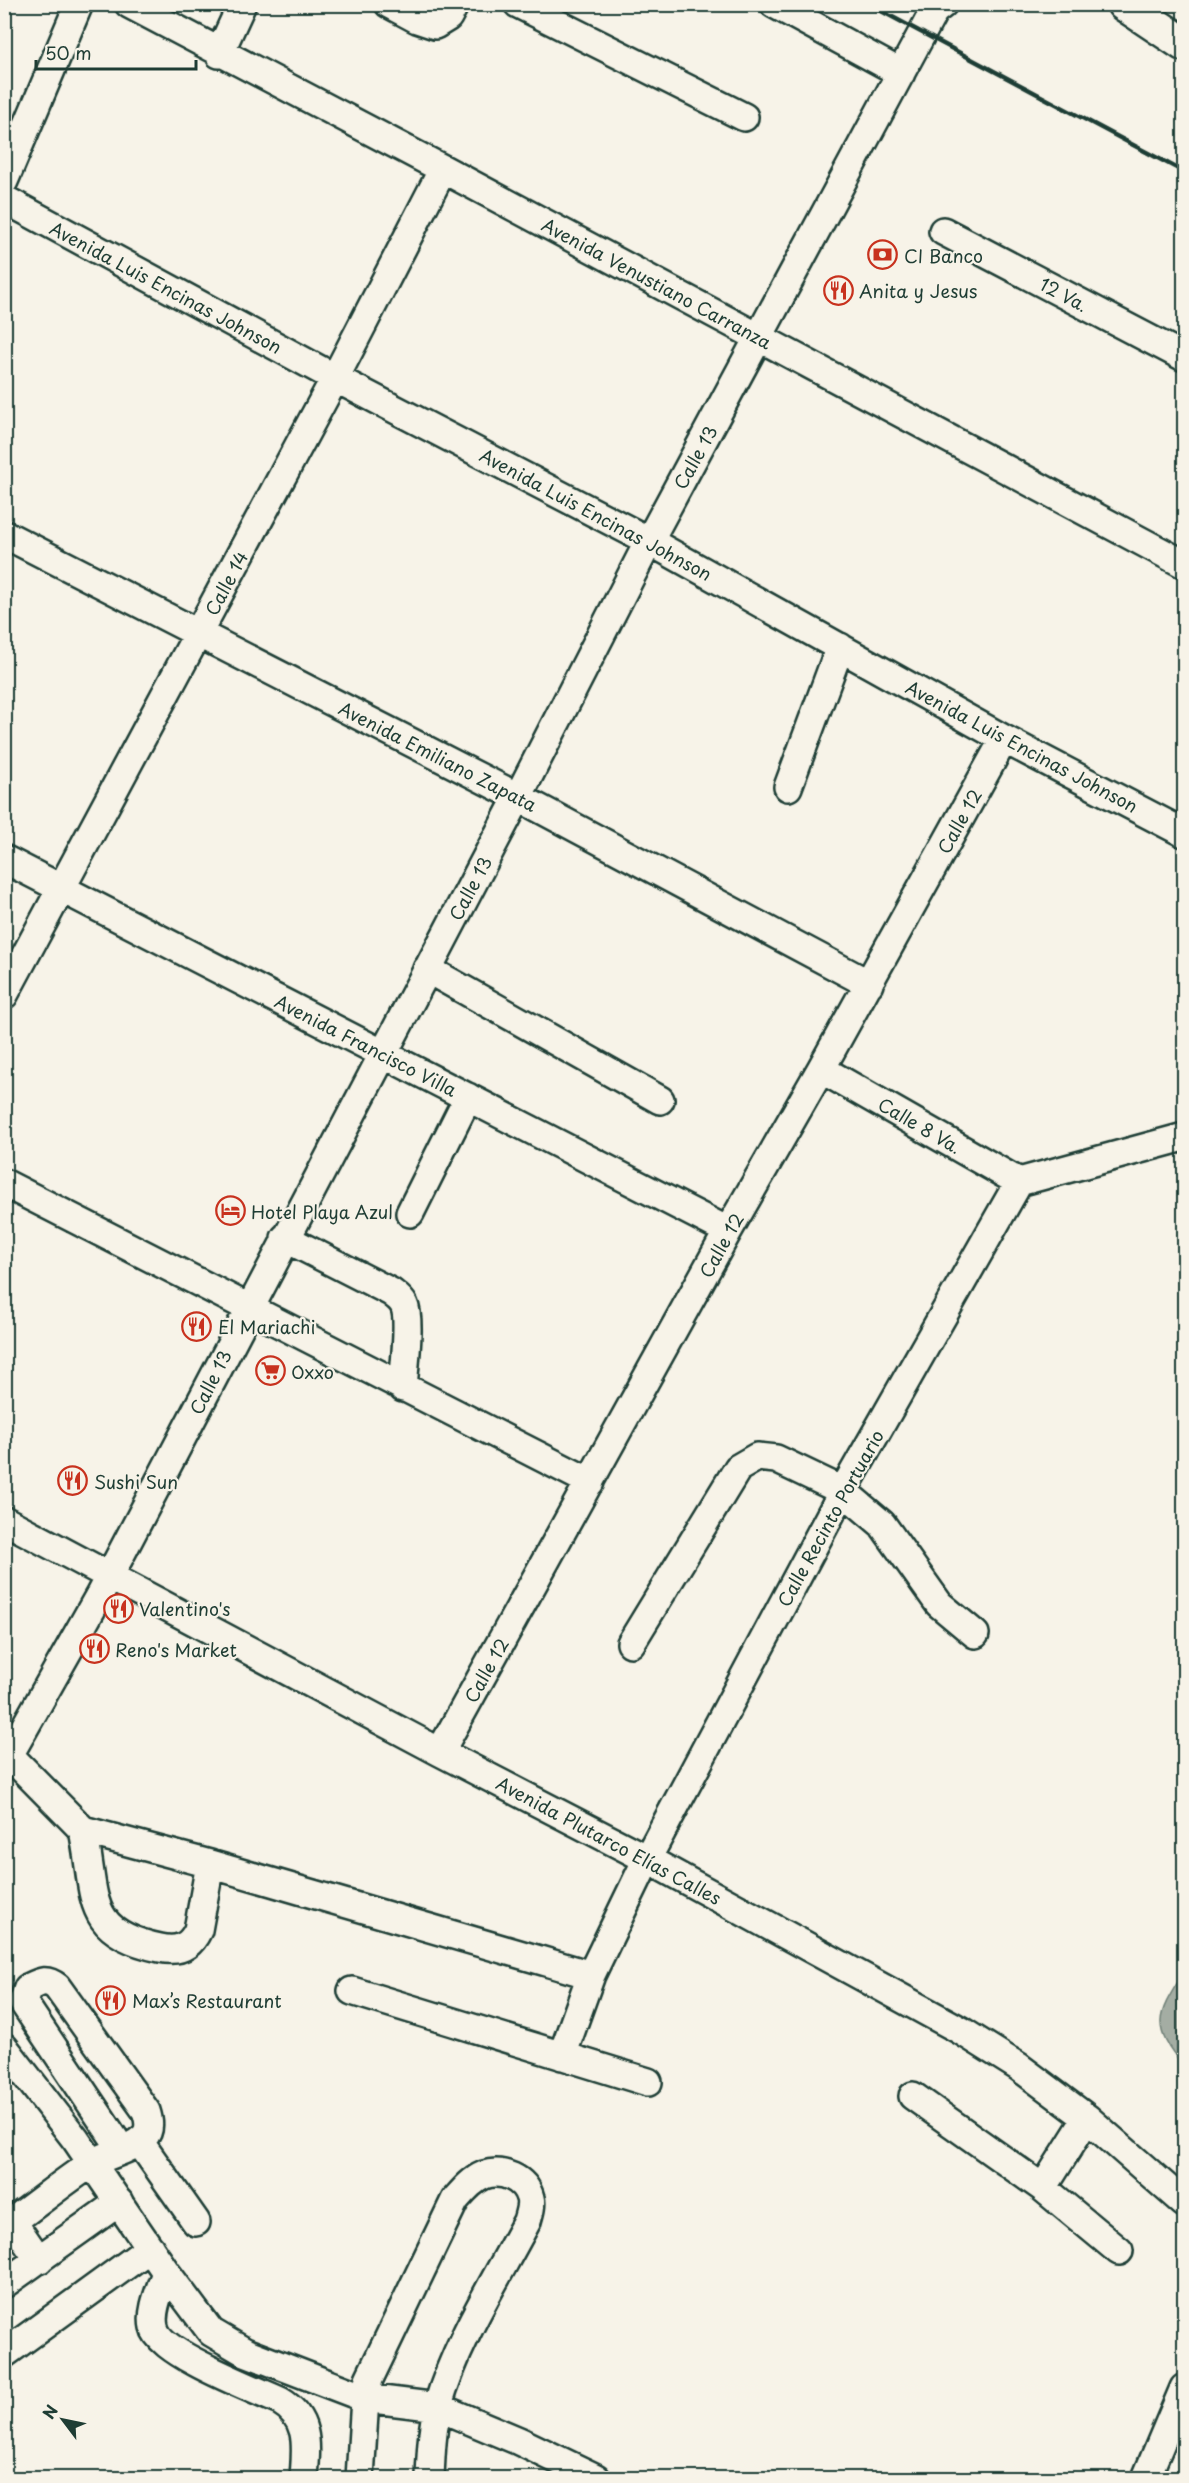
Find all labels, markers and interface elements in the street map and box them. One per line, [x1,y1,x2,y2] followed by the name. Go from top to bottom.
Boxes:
[36,33,196,71] scale bar
[45,39,92,66] text: 50 m
[537,211,777,355] street label: Avenida Venustiano Carranza
[45,214,287,360] street label: Avenida Luis Encinas Johnson
[867,239,899,271] bank icon: CI Banco
[904,242,983,269] place label: CI Banco
[1035,270,1093,318] street label: 12 Va.
[822,274,854,306] restaurant icon: Anita y Jesus
[859,277,977,304] place label: Anita y Jesus
[666,420,724,494] street label: Calle 13
[475,441,717,587] street label: Avenida Luis Encinas Johnson
[198,546,254,620] street label: Calle 14
[901,673,1143,819] street label: Avenida Luis Encinas Johnson
[334,694,542,818] street label: Avenida Emiliano Zapata
[930,784,988,858] street label: Calle 12
[442,851,498,925] street label: Calle 13
[270,987,462,1103] street label: Avenida Francisco Villa
[873,1090,967,1160] street label: Calle 8 Va.
[214,1195,246,1227] hotel icon: Hotel Playa Azul
[251,1198,393,1225] place label: Hotel Playa Azul
[692,1208,750,1282] street label: Calle 12
[181,1310,213,1342] restaurant icon: El Mariachi
[218,1313,316,1340] place label: El Mariachi
[182,1345,238,1419] street label: Calle 13
[254,1355,286,1387] supermarket icon: Oxxo
[291,1358,334,1385] place label: Oxxo
[770,1425,890,1611] street label: Calle Recinto Portuario
[57,1465,89,1497] restaurant icon: Sushi Sun
[94,1468,178,1495] place label: Sushi Sun
[102,1592,134,1624] restaurant icon: Valentino's
[139,1595,231,1622] place label: Valentino's
[78,1633,110,1665] restaurant icon: Reno's Market
[457,1633,515,1707] street label: Calle 12
[115,1636,237,1663] place label: Reno's Market
[492,1769,726,1911] street label: Avenida Plutarco Elías Calles
[95,1984,127,2016] restaurant icon: Max’s Restaurant
[132,1987,282,2014] place label: Max’s Restaurant
[33,2390,93,2450] north arrow
[36,2400,63,2423] text: N

